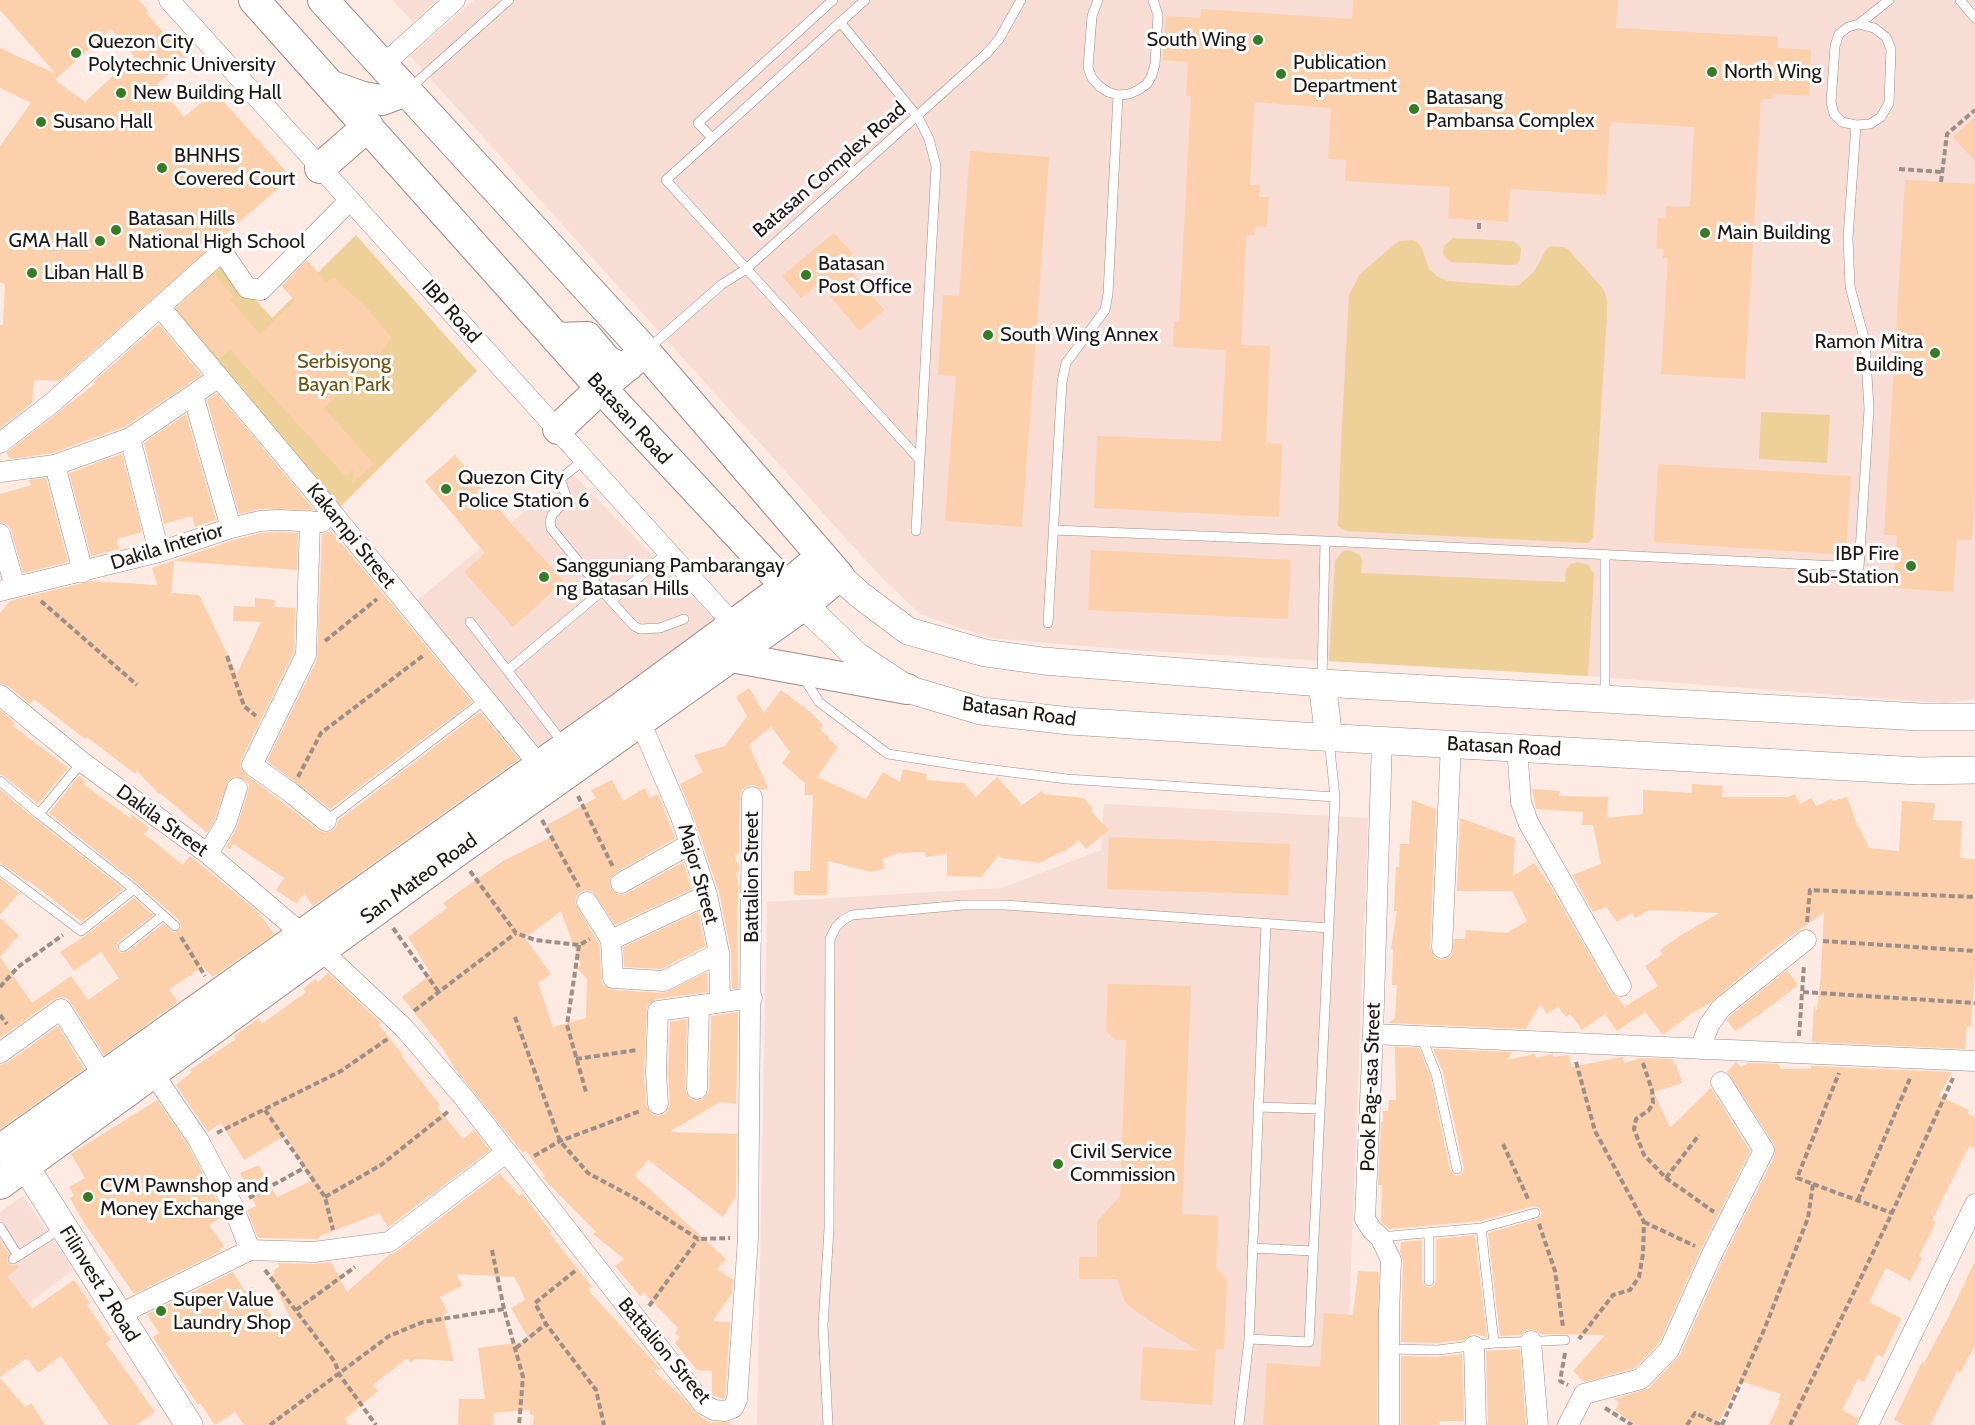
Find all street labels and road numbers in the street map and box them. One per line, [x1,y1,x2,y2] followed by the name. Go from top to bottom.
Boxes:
[749,97,911,243] street label: Batasan Complex Road
[417,276,485,348] street label: IBP Road
[582,368,676,470] street label: Batasan Road
[301,479,401,593] street label: Kakampi Street
[108,518,226,576] street label: Dakila Interior
[961,692,1077,732] street label: Batasan Road
[1446,732,1562,762] street label: Batasan Road
[112,780,212,862] street label: Dakila Street
[740,811,764,943] street label: Battalion Street
[672,821,724,927] street label: Major Street
[356,829,482,929] street label: San Mateo Road
[1356,1002,1386,1172] street label: Pook Pag-asa Street
[54,1222,144,1346] street label: Filinvest 2 Road
[613,1293,715,1409] street label: Battalion Street

